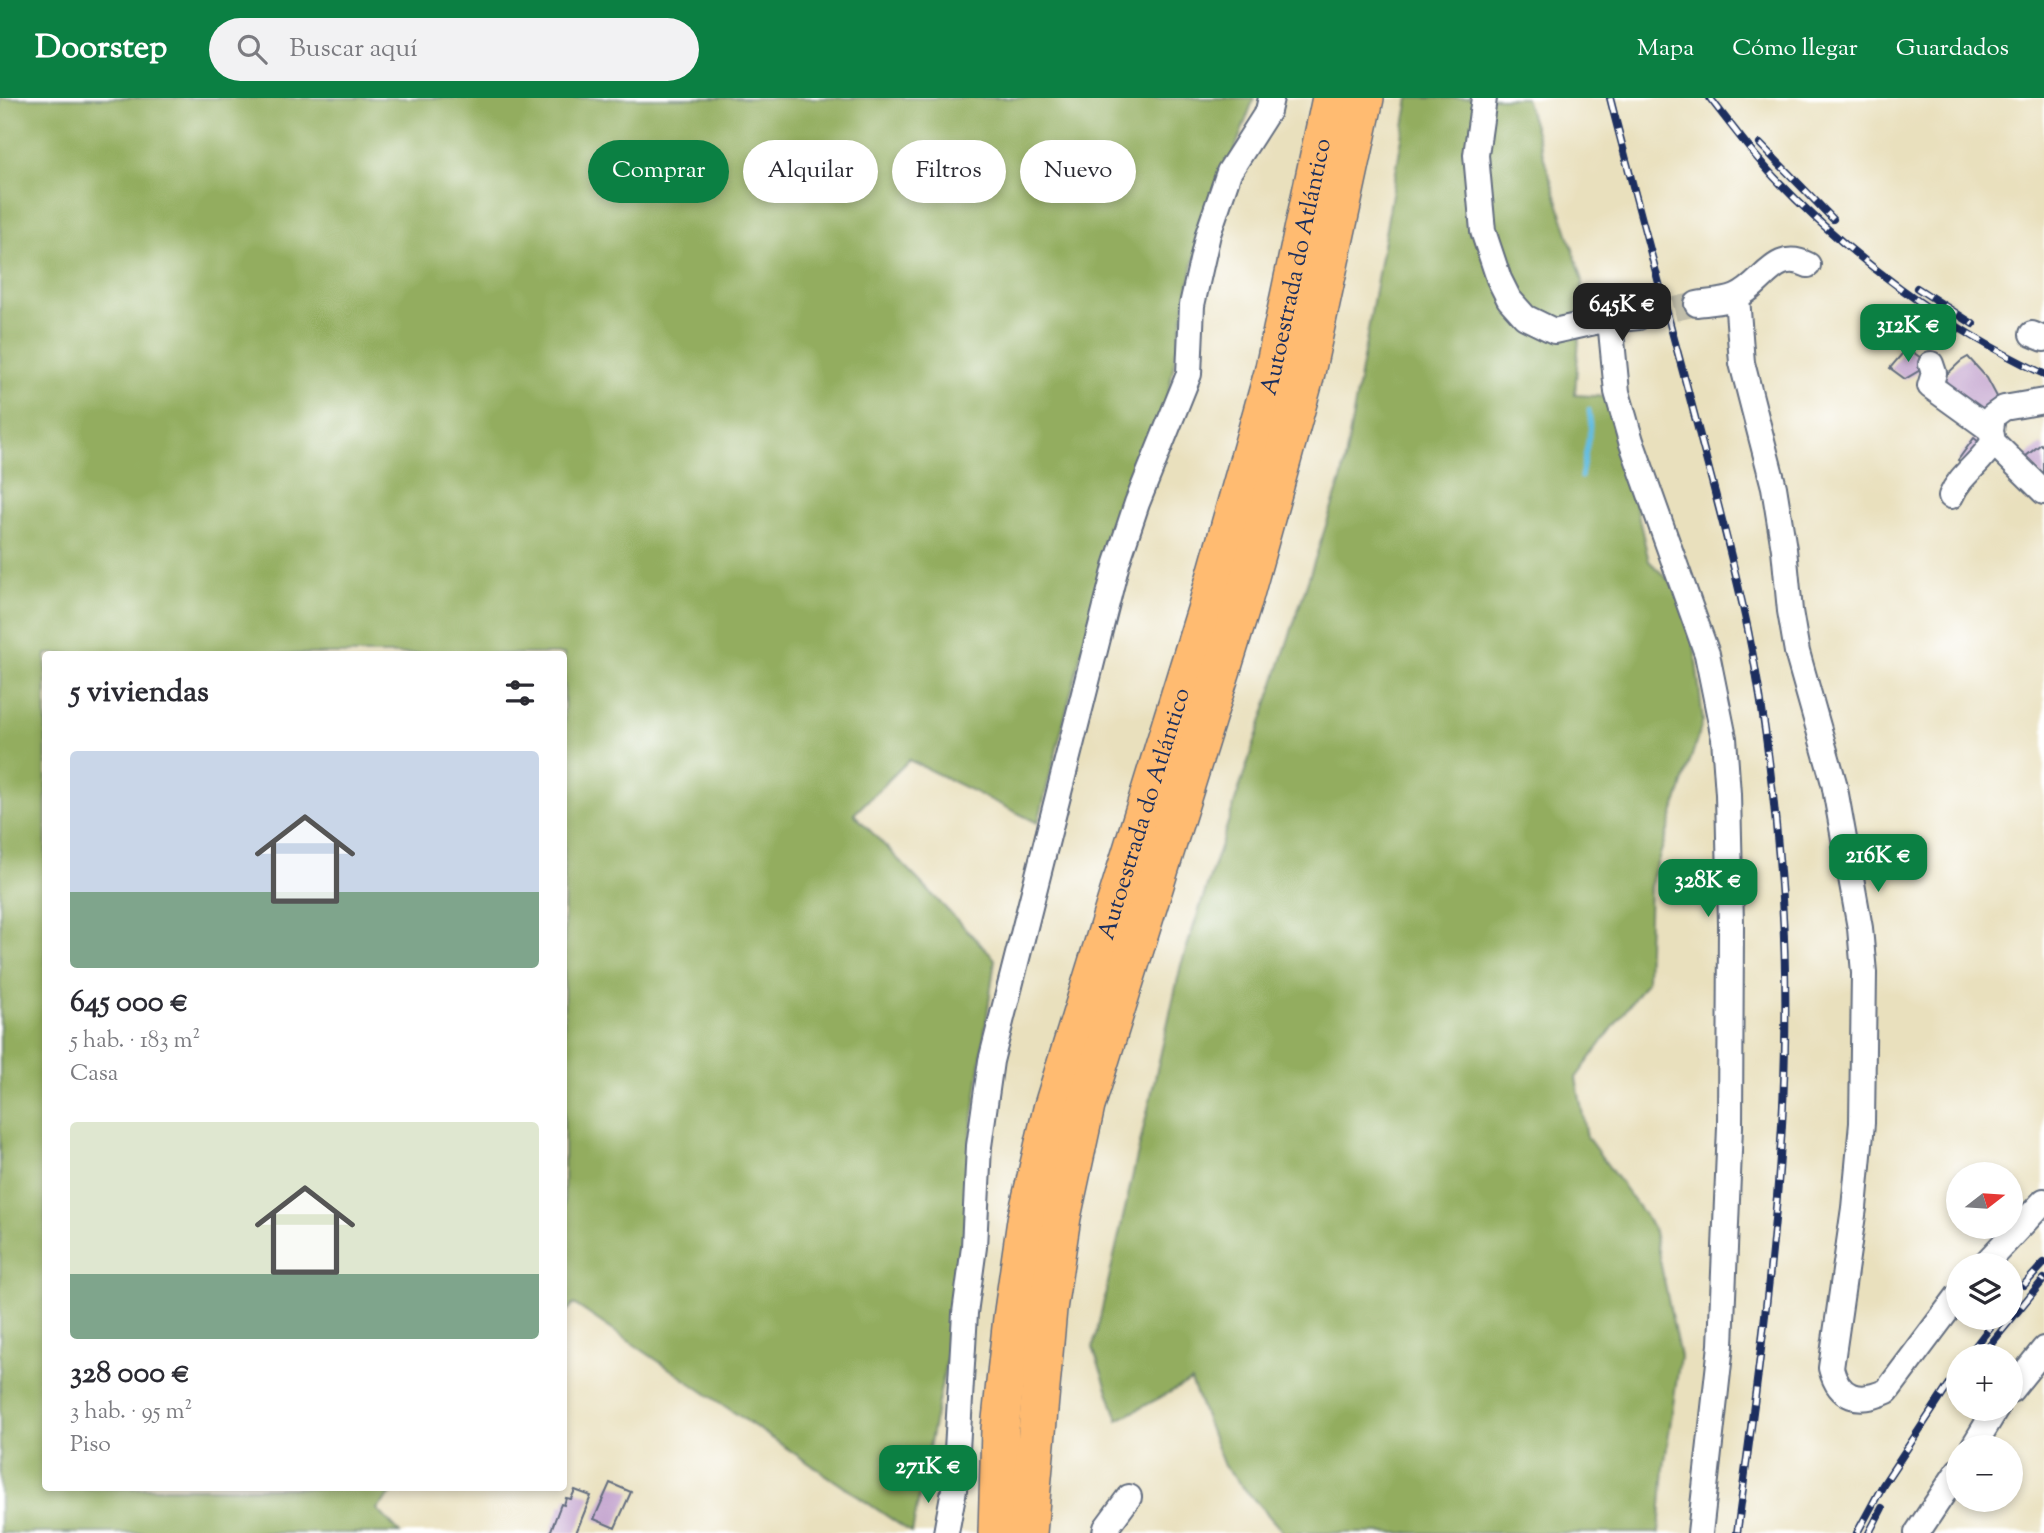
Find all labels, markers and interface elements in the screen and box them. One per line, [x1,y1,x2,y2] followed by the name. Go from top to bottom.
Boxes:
[209,18,699,81] search box
[35,25,167,73] text: Doorstep
[233,30,271,68] icon: search
[289,31,418,68] text: Buscar aquí
[1637,32,1694,66] text: Mapa
[1732,32,1858,66] text: Cómo llegar
[1896,32,2009,66] text: Guardados
[1253,135,1341,400] street label: Autoestrada do Atlántico
[588,140,729,203] chip: Comprar
[743,140,878,203] chip: Alquilar
[892,140,1006,203] chip: Filtros
[1020,140,1136,203] chip: Nuevo
[1565,284,1679,343] pin: 645K €
[1589,289,1655,322] text: 645K €
[1851,304,1965,364] pin: 312K €
[1876,310,1940,343] text: 312K €
[70,672,209,715] text: 5 viviendas
[501,674,539,712] icon: filters
[1090,684,1200,944] street label: Autoestrada do Atlántico
[242,796,368,922] icon: home
[1821,834,1935,894] pin: 216K €
[1845,840,1911,873] text: 216K €
[1651,860,1765,919] pin: 328K €
[1674,865,1742,898] text: 328K €
[70,982,189,1025] text: 645 000 €
[70,1025,200,1058] text: 5 hab. · 183 m²
[70,1058,118,1091] text: Casa
[1946,1162,2023,1239] north arrow
[1946,1162,2023,1512] map controls
[242,1167,368,1293] icon: home
[1946,1253,2023,1330] button: layers
[1946,1344,2023,1421] button: +
[70,1353,190,1396] text: 328 000 €
[70,1396,192,1429] text: 3 hab. · 95 m²
[70,1429,111,1462] text: Piso
[1946,1435,2023,1512] button: −
[871,1446,985,1505] pin: 271K €
[895,1451,961,1484] text: 271K €

